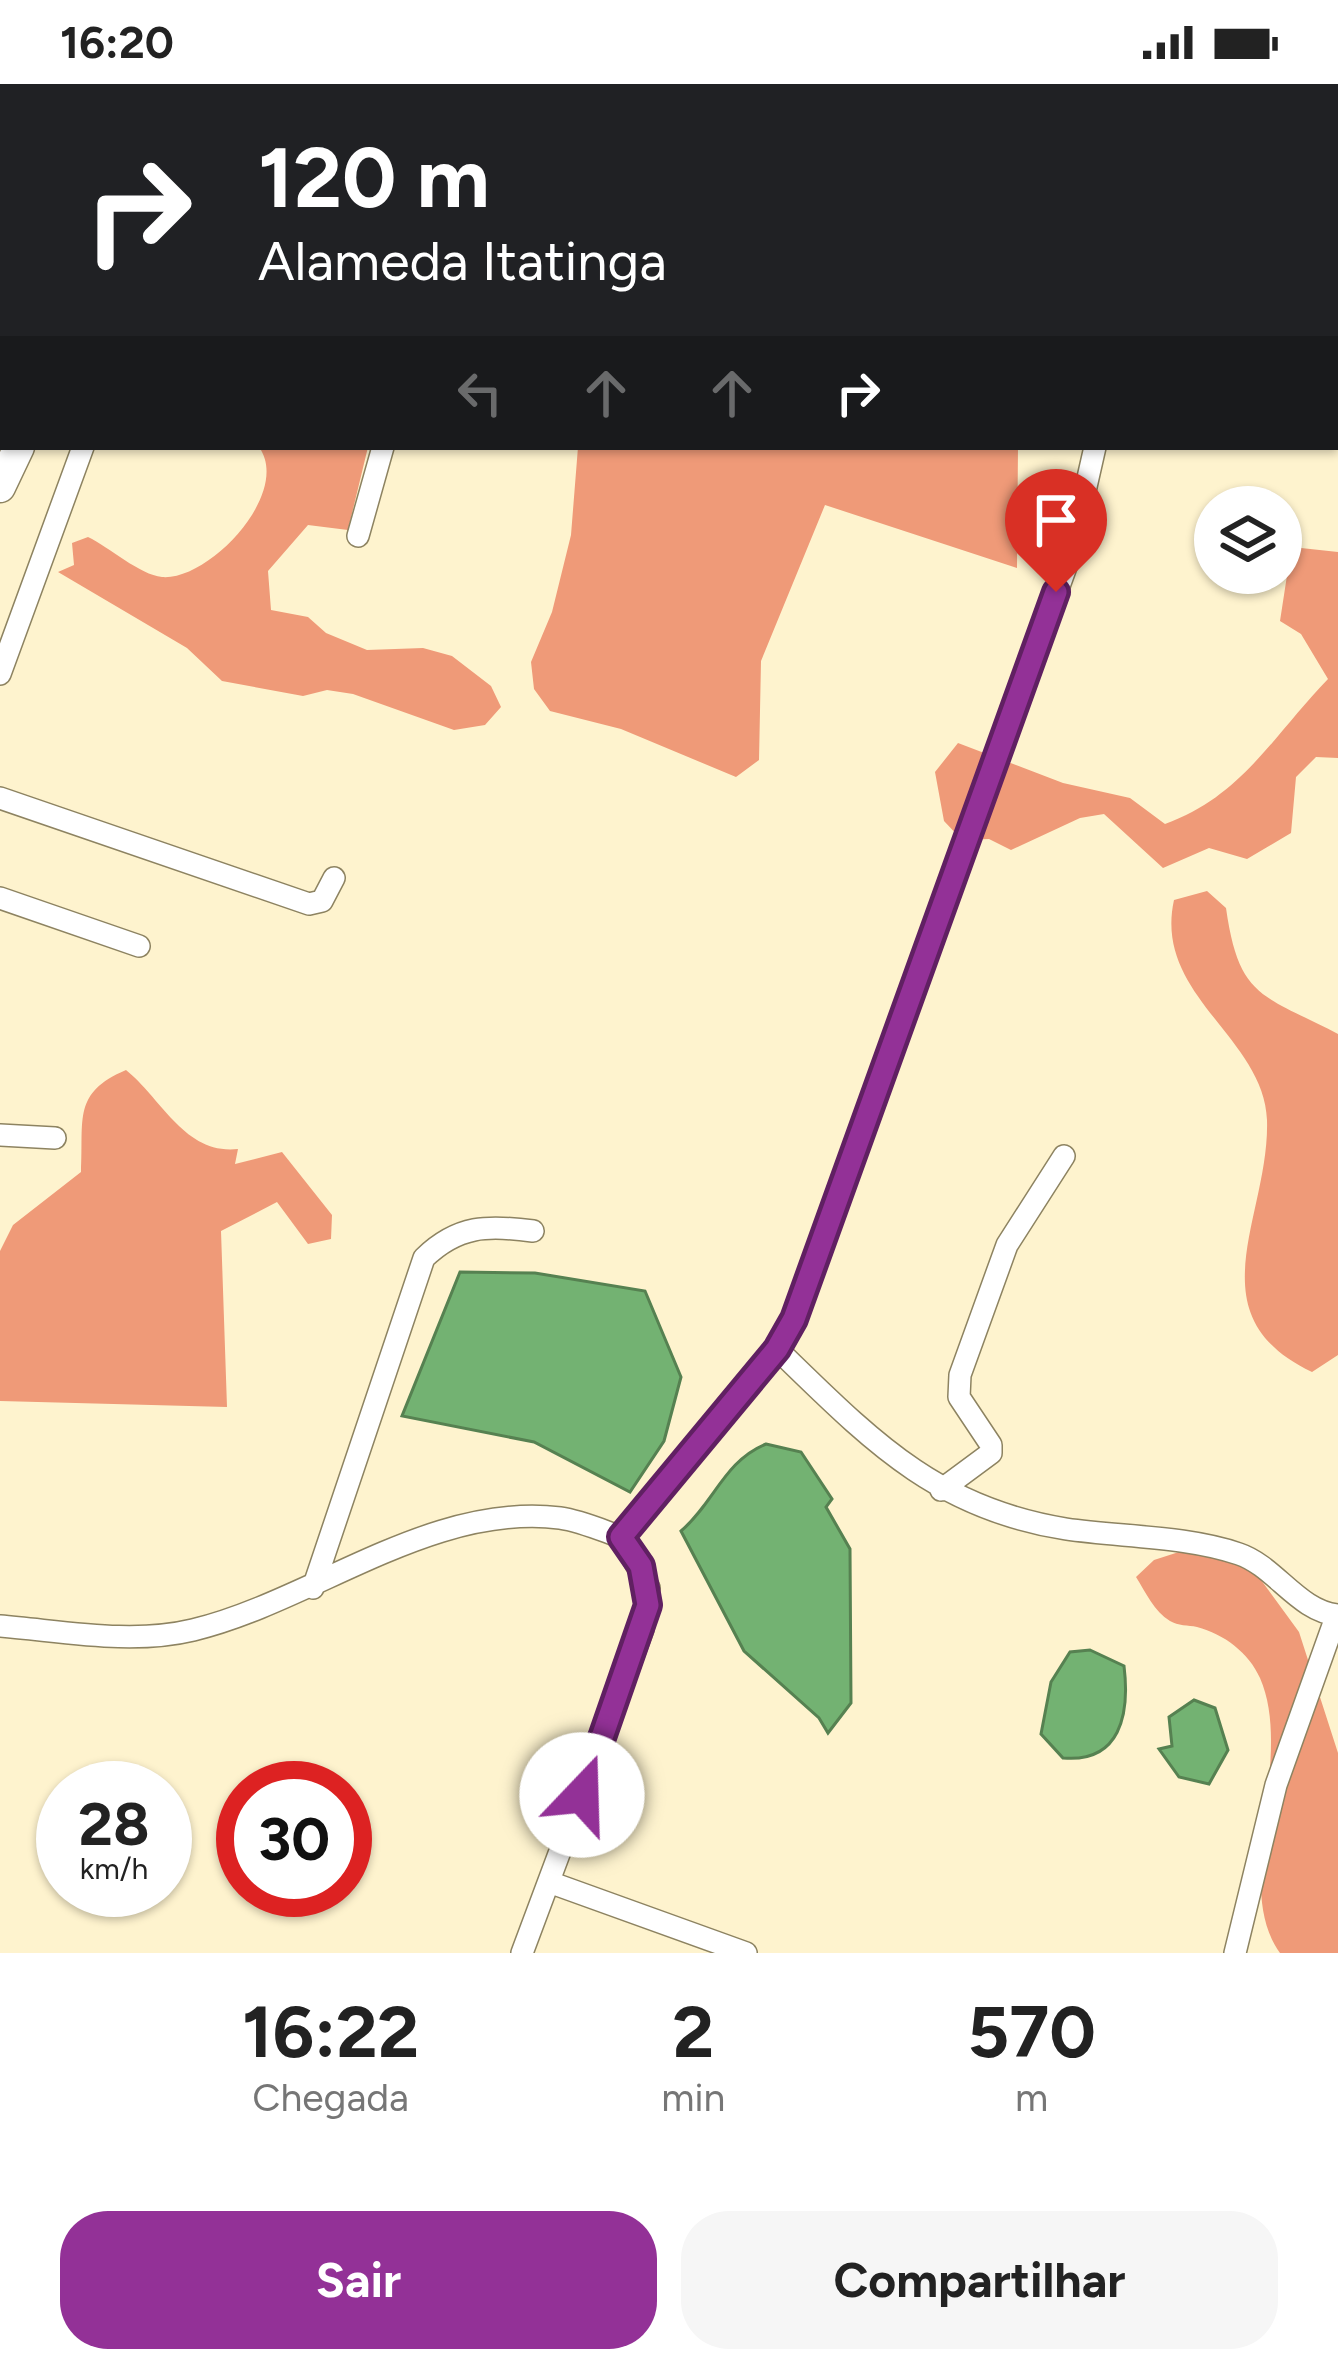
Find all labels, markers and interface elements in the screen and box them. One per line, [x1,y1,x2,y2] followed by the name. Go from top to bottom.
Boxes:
[60,15,174,69] text: 16:20
[258,127,490,228] text: 120 m
[60,132,216,288] icon: right
[258,229,667,294] text: Alameda Itatinga
[447,360,513,426] icon: left
[573,360,639,426] icon: ahead
[699,360,765,426] icon: ahead
[825,360,891,426] icon: right
[1005,469,1107,592] pin
[1194,486,1302,594] map controls
[1194,486,1302,594] button: layers
[1023,487,1089,553] icon: arrive
[519,1732,645,1858] position arrow
[216,1761,372,1917] speed limit sign: 30
[78,1788,150,1860] text: 28
[80,1850,148,1887] text: km/h
[242,1989,419,2075] text: 16:22
[672,1989,714,2075] text: 2
[967,1989,1096,2075] text: 570
[252,2074,409,2121] text: Chegada
[661,2074,725,2121] text: min
[1015,2074,1048,2121] text: m
[60,2211,657,2349] button: Sair
[681,2211,1278,2349] button: Compartilhar

